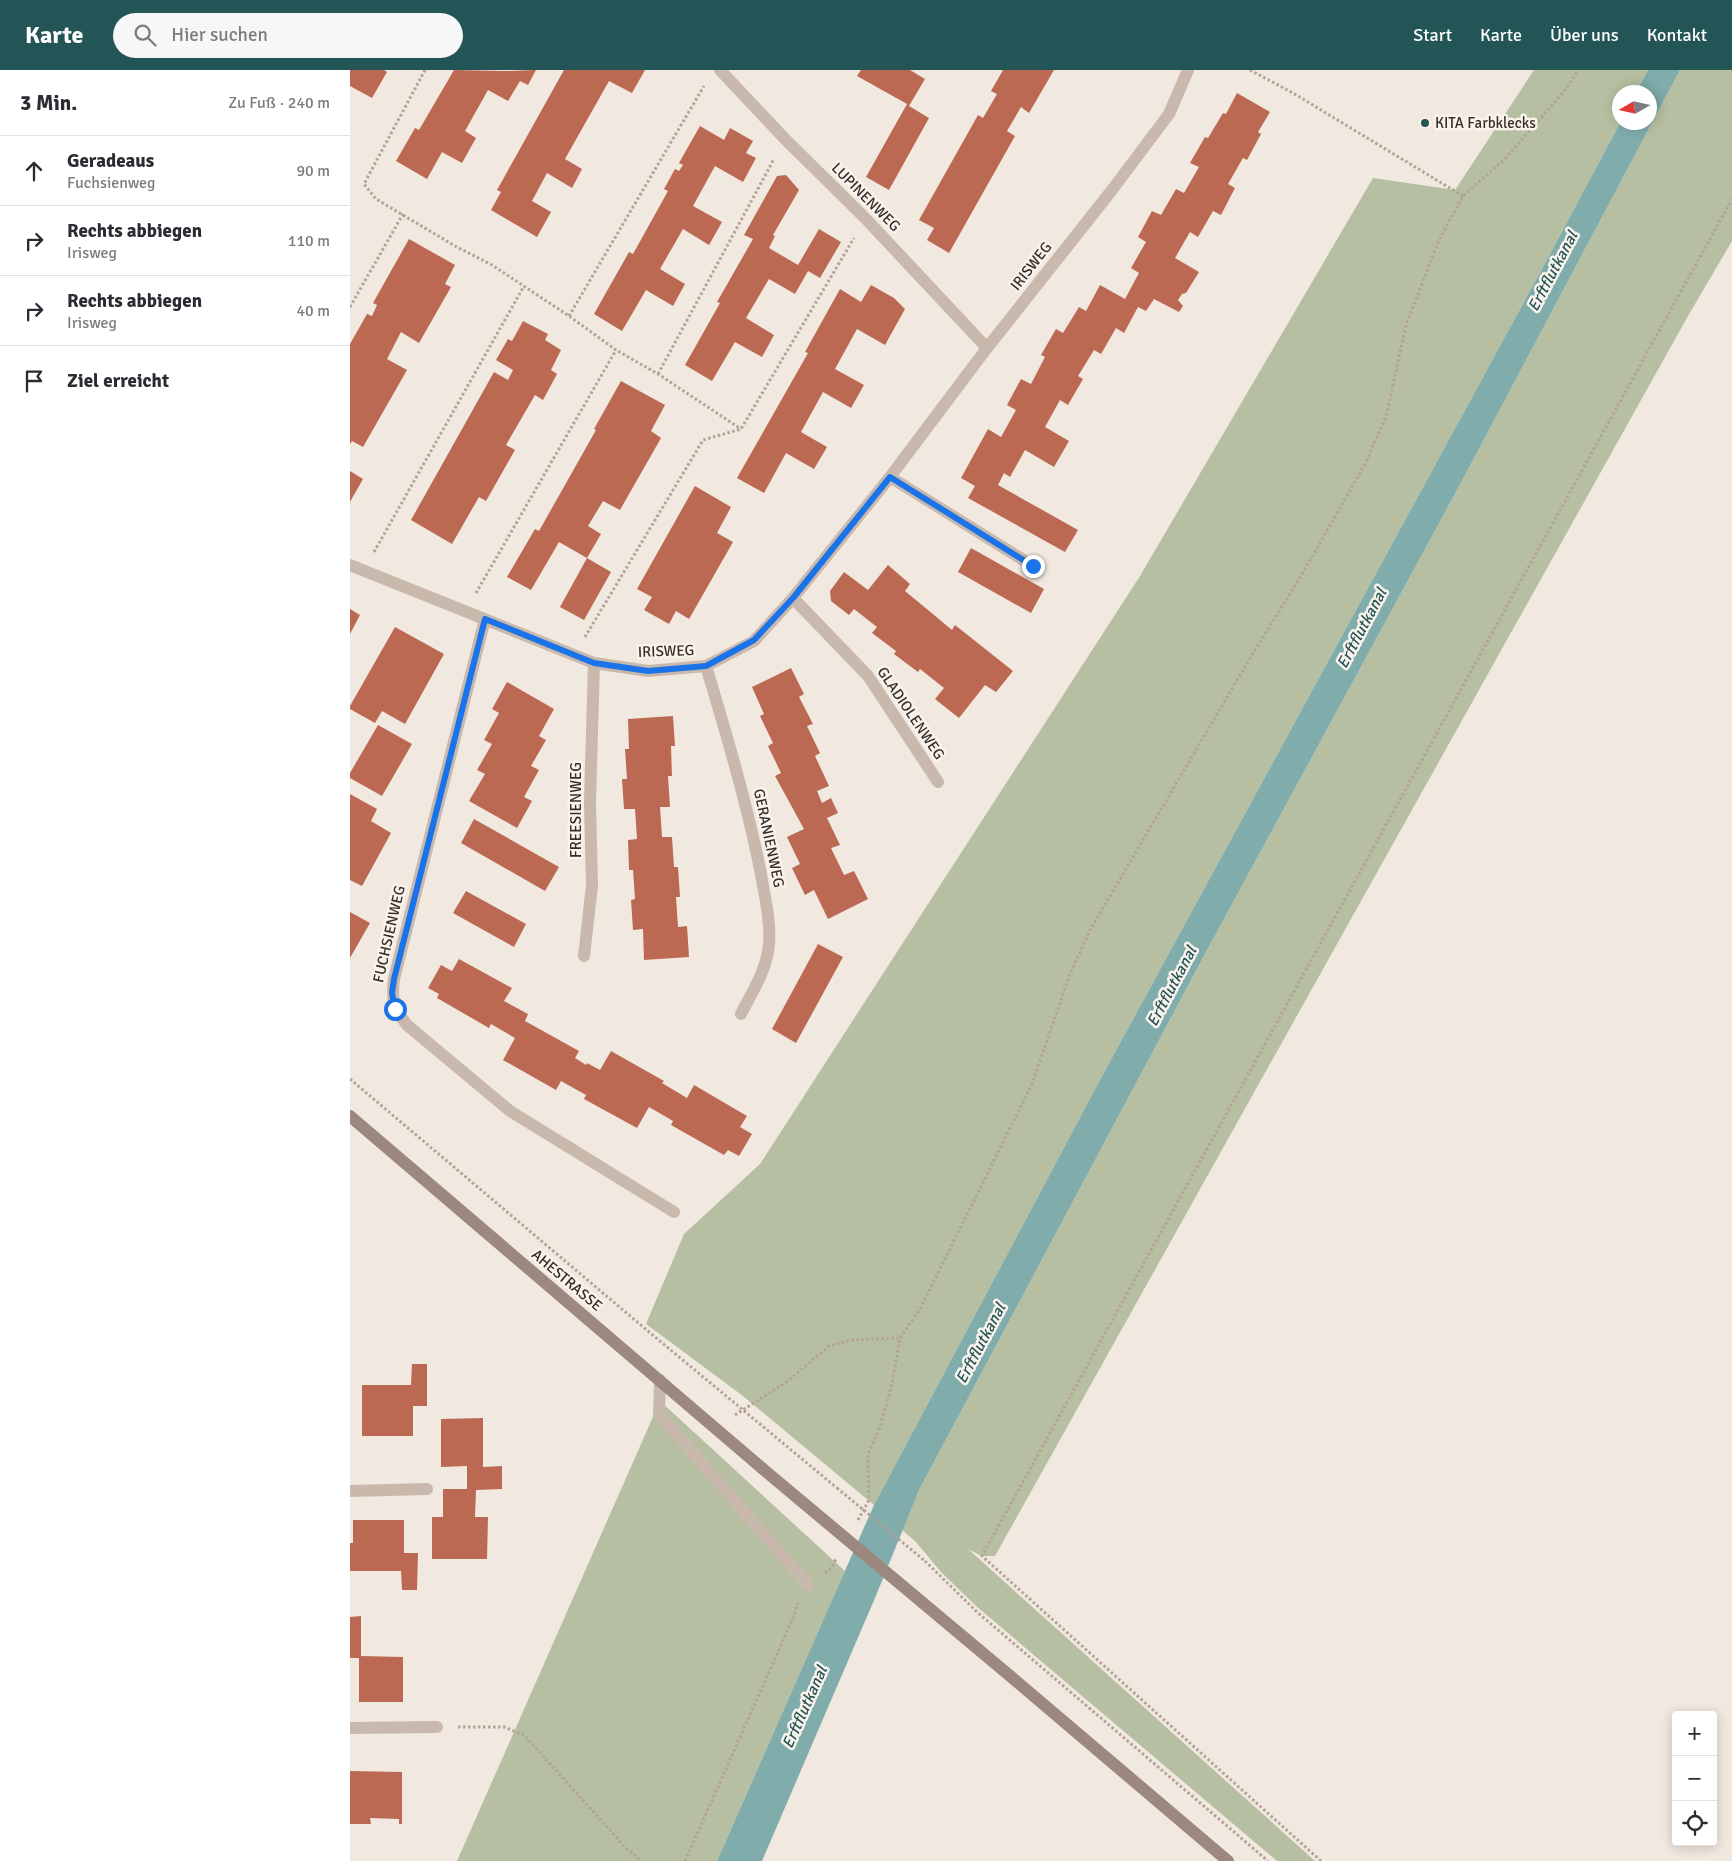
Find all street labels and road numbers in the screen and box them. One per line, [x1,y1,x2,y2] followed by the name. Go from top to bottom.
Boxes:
[828,159,904,235] street label: LUPINENWEG
[1006,238,1056,294] street label: IRISWEG
[637,641,695,661] street label: IRISWEG
[873,663,949,763] street label: GLADIOLENWEG
[567,762,585,858] street label: FREESIENWEG
[750,787,788,889] street label: GERANIENWEG
[369,884,409,984] street label: FUCHSIENWEG
[528,1245,606,1315] street label: AHESTRASSE

